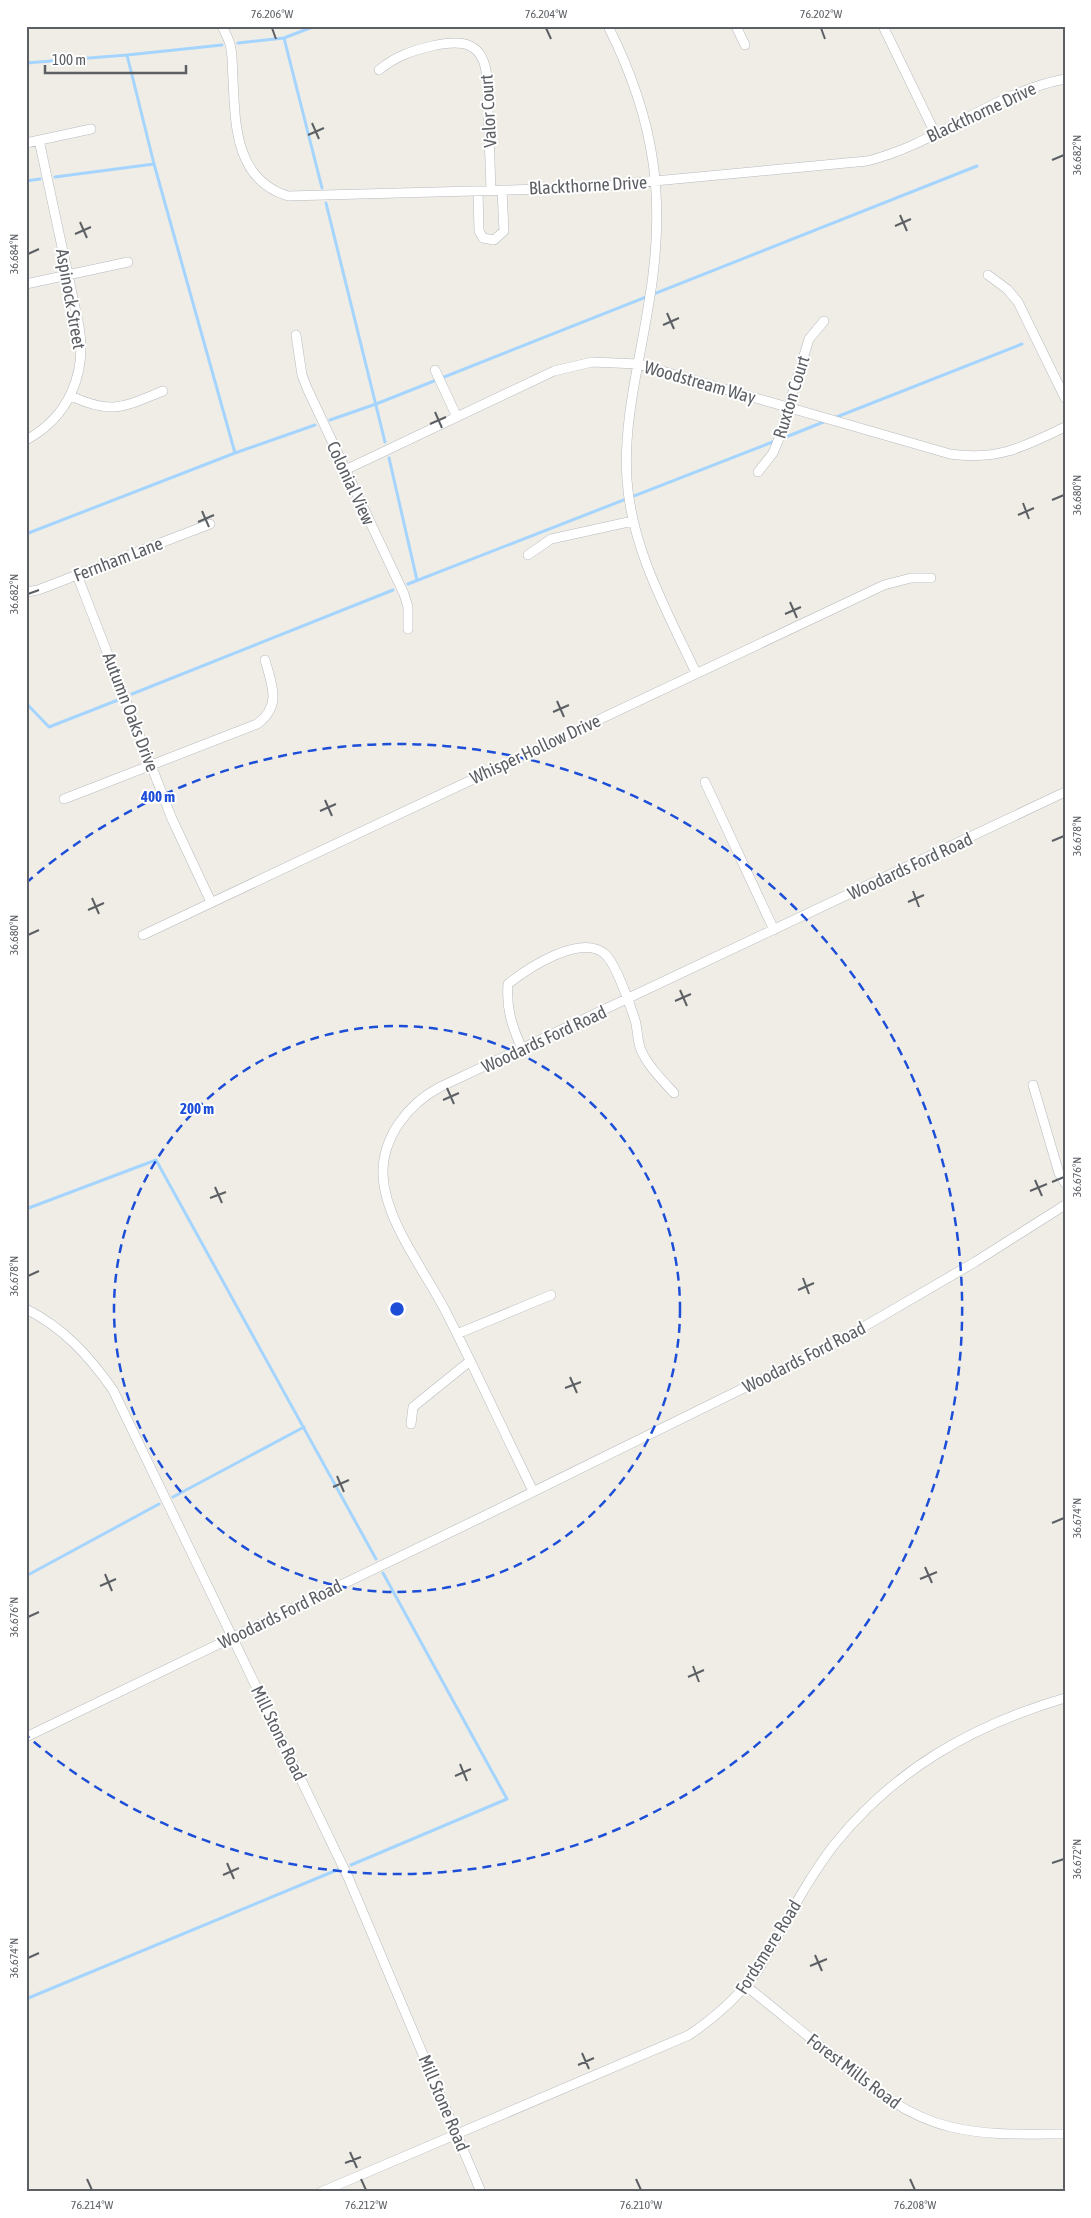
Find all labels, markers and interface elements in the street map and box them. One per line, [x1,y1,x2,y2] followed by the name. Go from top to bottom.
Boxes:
[251,7,293,21] text: 76.206°W
[525,7,567,21] text: 76.204°W
[800,7,842,21] text: 76.202°W
[45,42,186,74] scale bar
[52,51,86,68] text: 100 m
[476,74,500,148] street label: Valor Court
[923,77,1039,147] street label: Blackthorne Drive
[1070,135,1084,175] text: 36.682°N
[528,171,648,199] street label: Blackthorne Drive
[7,234,21,274] text: 36.684°N
[52,247,90,351] street label: Aspinock Street
[769,353,813,441] street label: Ruxton Court
[642,356,758,408] street label: Woodstream Way
[323,438,380,528] street label: Colonial View
[1070,475,1084,515] text: 36.680°N
[70,532,166,586] street label: Fernham Lane
[7,574,21,614] text: 36.682°N
[99,649,163,775] street label: Autumn Oaks Drive
[466,710,604,788] street label: Whisper Hollow Drive
[140,788,175,805] text: 400 m
[1070,816,1084,856] text: 36.678°N
[844,828,976,904] street label: Woodards Ford Road
[7,915,21,955] text: 36.680°N
[478,1001,610,1077] street label: Woodards Ford Road
[180,1100,214,1117] text: 200 m
[1070,1157,1084,1197] text: 36.676°N
[7,1256,21,1296] text: 36.678°N
[388,1300,406,1318] centre of rings
[739,1317,869,1397] street label: Woodards Ford Road
[1070,1498,1084,1538] text: 36.674°N
[215,1575,345,1653] street label: Woodards Ford Road
[7,1597,21,1637] text: 36.676°N
[247,1682,311,1784] street label: Mill Stone Road
[1070,1839,1084,1879] text: 36.672°N
[731,1896,805,1998] street label: Fordsmere Road
[7,1938,21,1978] text: 36.674°N
[803,2029,905,2113] street label: Forest Mills Road
[414,2052,474,2154] street label: Mill Stone Road
[71,2198,113,2212] text: 76.214°W
[345,2198,387,2212] text: 76.212°W
[620,2198,662,2212] text: 76.210°W
[894,2198,936,2212] text: 76.208°W

